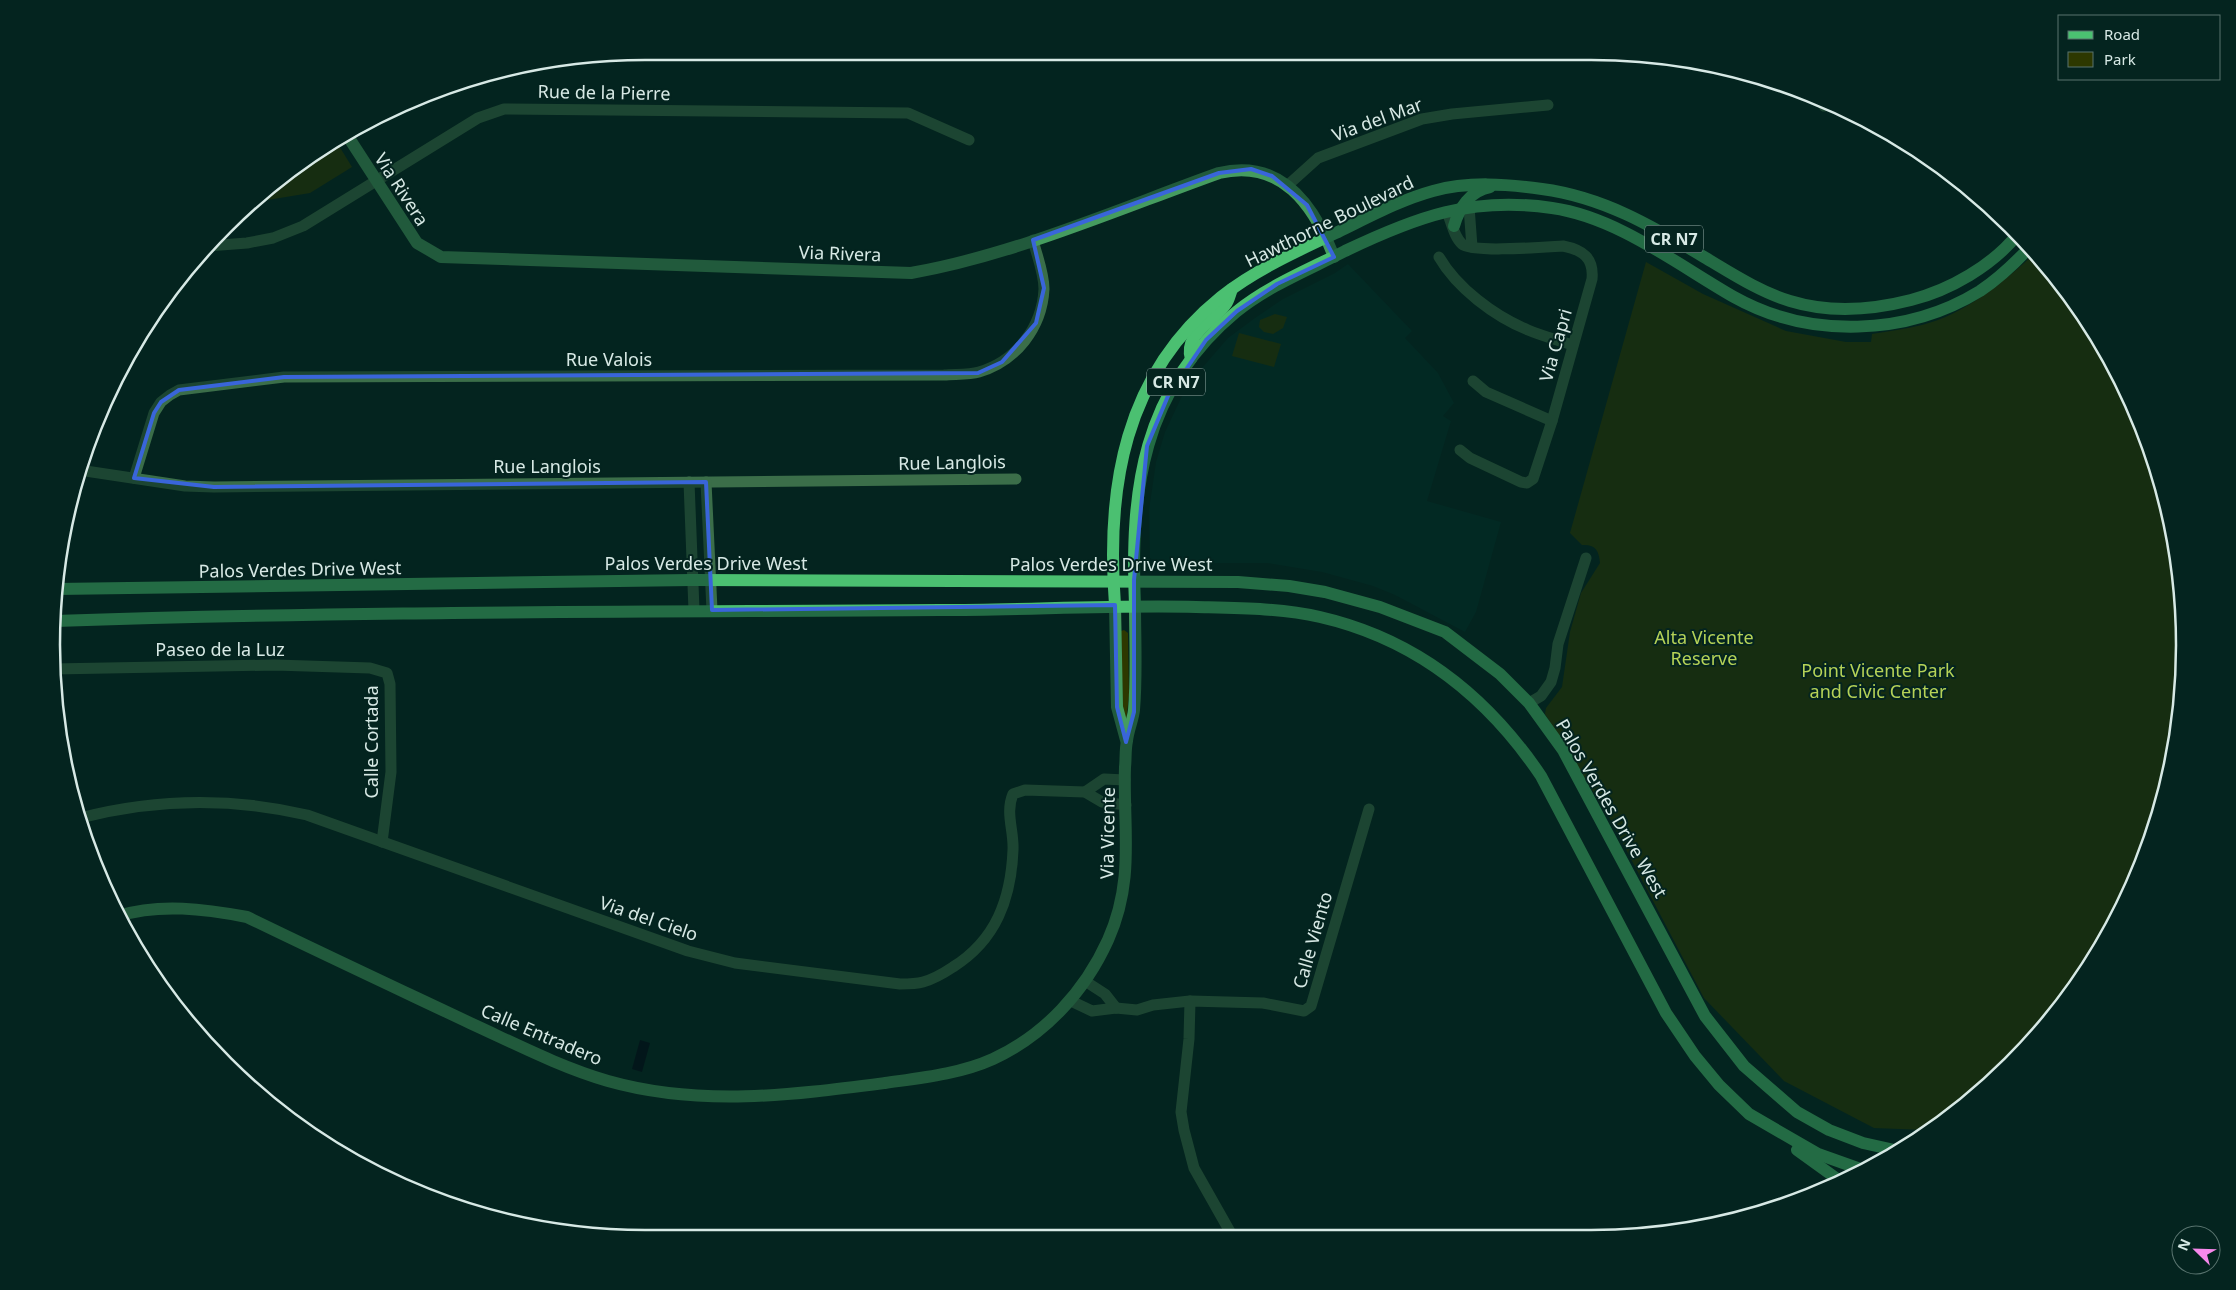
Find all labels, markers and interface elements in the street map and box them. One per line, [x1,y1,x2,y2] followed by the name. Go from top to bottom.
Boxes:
[2058,15,2221,80] legend
[2104,24,2140,44] text: Road
[2104,49,2136,69] text: Park
[537,79,671,105] street label: Rue de la Pierre
[1328,91,1426,146] street label: Via del Mar
[369,148,435,230] street label: Via Rivera
[1241,170,1417,272] street label: Hawthorne Boulevard
[1645,225,1703,252] road number: CR N7
[798,240,882,266] street label: Via Rivera
[1533,306,1577,384] street label: Via Capri
[566,347,652,371] street label: Rue Valois
[1147,368,1205,396] road number: CR N7
[898,449,1006,475] street label: Rue Langlois
[493,454,601,478] street label: Rue Langlois
[605,551,808,575] street label: Palos Verdes Drive West
[1010,552,1213,576] street label: Palos Verdes Drive West
[198,555,402,583] street label: Palos Verdes Drive West
[1654,625,1754,670] park label: Alta Vicente Reserve
[155,637,285,661] street label: Paseo de la Luz
[1801,658,1955,703] park label: Point Vicente Park and Civic Center
[359,685,383,799] street label: Calle Cortada
[1551,714,1673,902] street label: Palos Verdes Drive West
[1094,787,1120,879] street label: Via Vicente
[1287,889,1337,991] street label: Calle Viento
[597,890,701,946] street label: Via del Cielo
[478,998,606,1070] street label: Calle Entradero
[2171,1225,2221,1275] north arrow
[2173,1236,2195,1254] text: N

